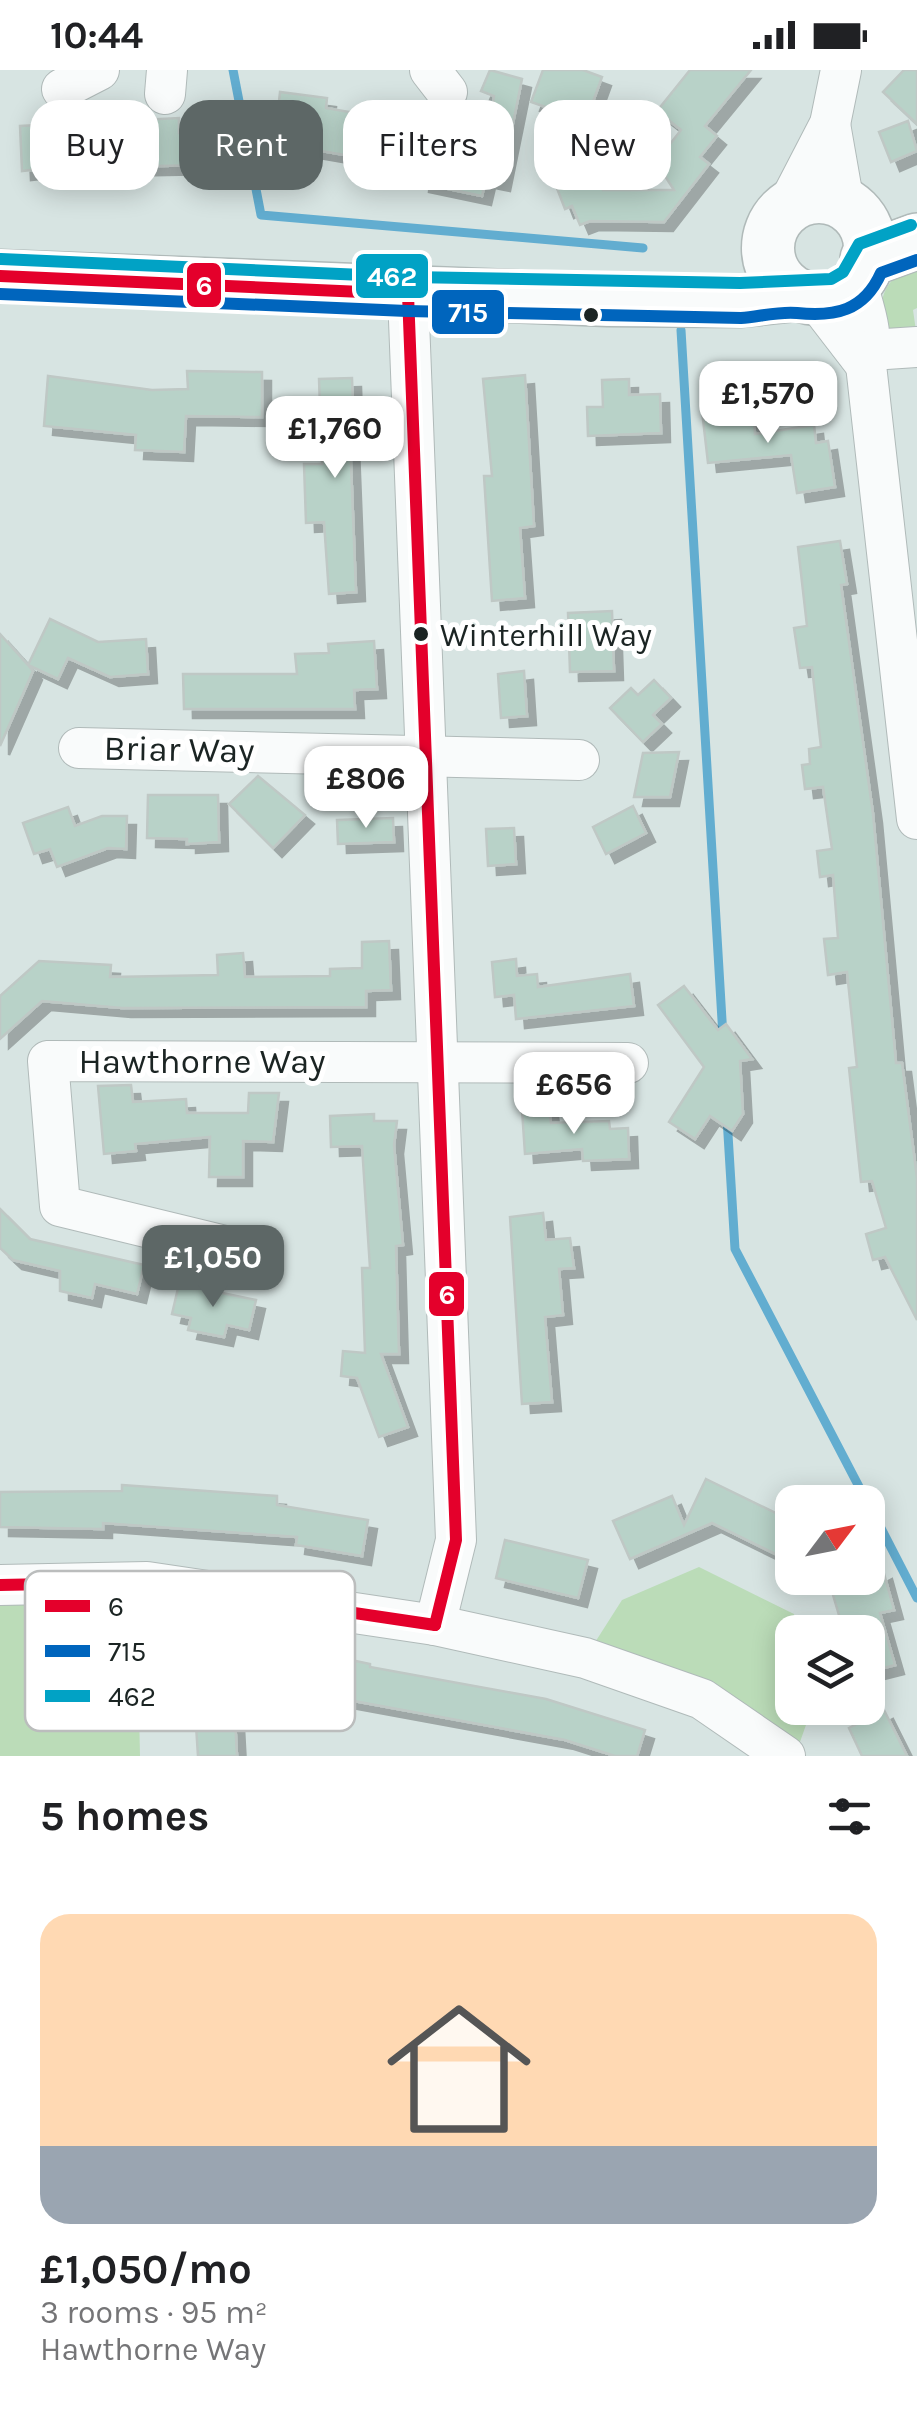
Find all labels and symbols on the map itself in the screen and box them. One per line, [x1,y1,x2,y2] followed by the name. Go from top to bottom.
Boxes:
[354,252,430,300] line badge: 462
[367,260,417,293] text: 462
[185,261,223,309] line badge: 6
[196,269,213,302] text: 6
[430,288,506,336] line badge: 715
[448,296,488,329] text: 715
[581,305,601,325] unlabelled marker
[687,361,849,446] pin: £1,570
[254,396,416,481] pin: £1,760
[440,617,652,654] place label: Winterhill Way
[411,624,431,644] marker: Winterhill Way
[103,728,255,771] street label: Briar Way
[307,746,425,831] pin: £806
[78,1041,326,1082] street label: Hawthorne Way
[515,1052,633,1137] pin: £656
[132,1225,294,1310] pin: £1,050
[427,1270,466,1318] line badge: 6
[439,1278,456,1311] text: 6
[775,1485,885,1595] north arrow
[25,1571,355,1731] legend
[108,1590,124,1623] text: 6
[108,1635,146,1668] text: 715
[108,1680,156,1713] text: 462

